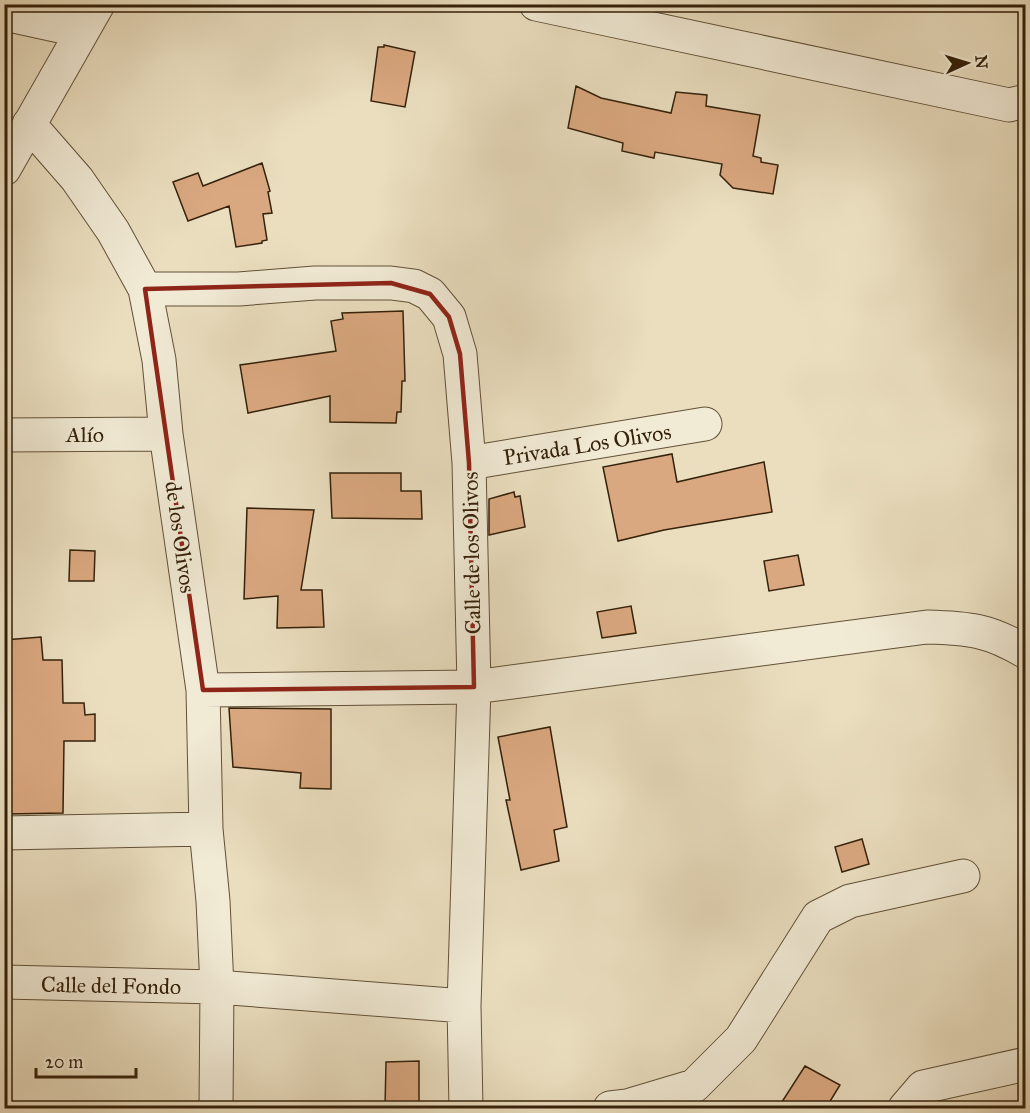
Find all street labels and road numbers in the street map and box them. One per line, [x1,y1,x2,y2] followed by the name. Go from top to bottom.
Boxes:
[501,418,673,471] street label: Privada Los Olivos
[65,421,104,448] street label: Alío
[457,471,486,635] street label: Calle de los Olivos
[159,479,202,595] street label: de los Olivos
[41,971,181,1000] street label: Calle del Fondo

